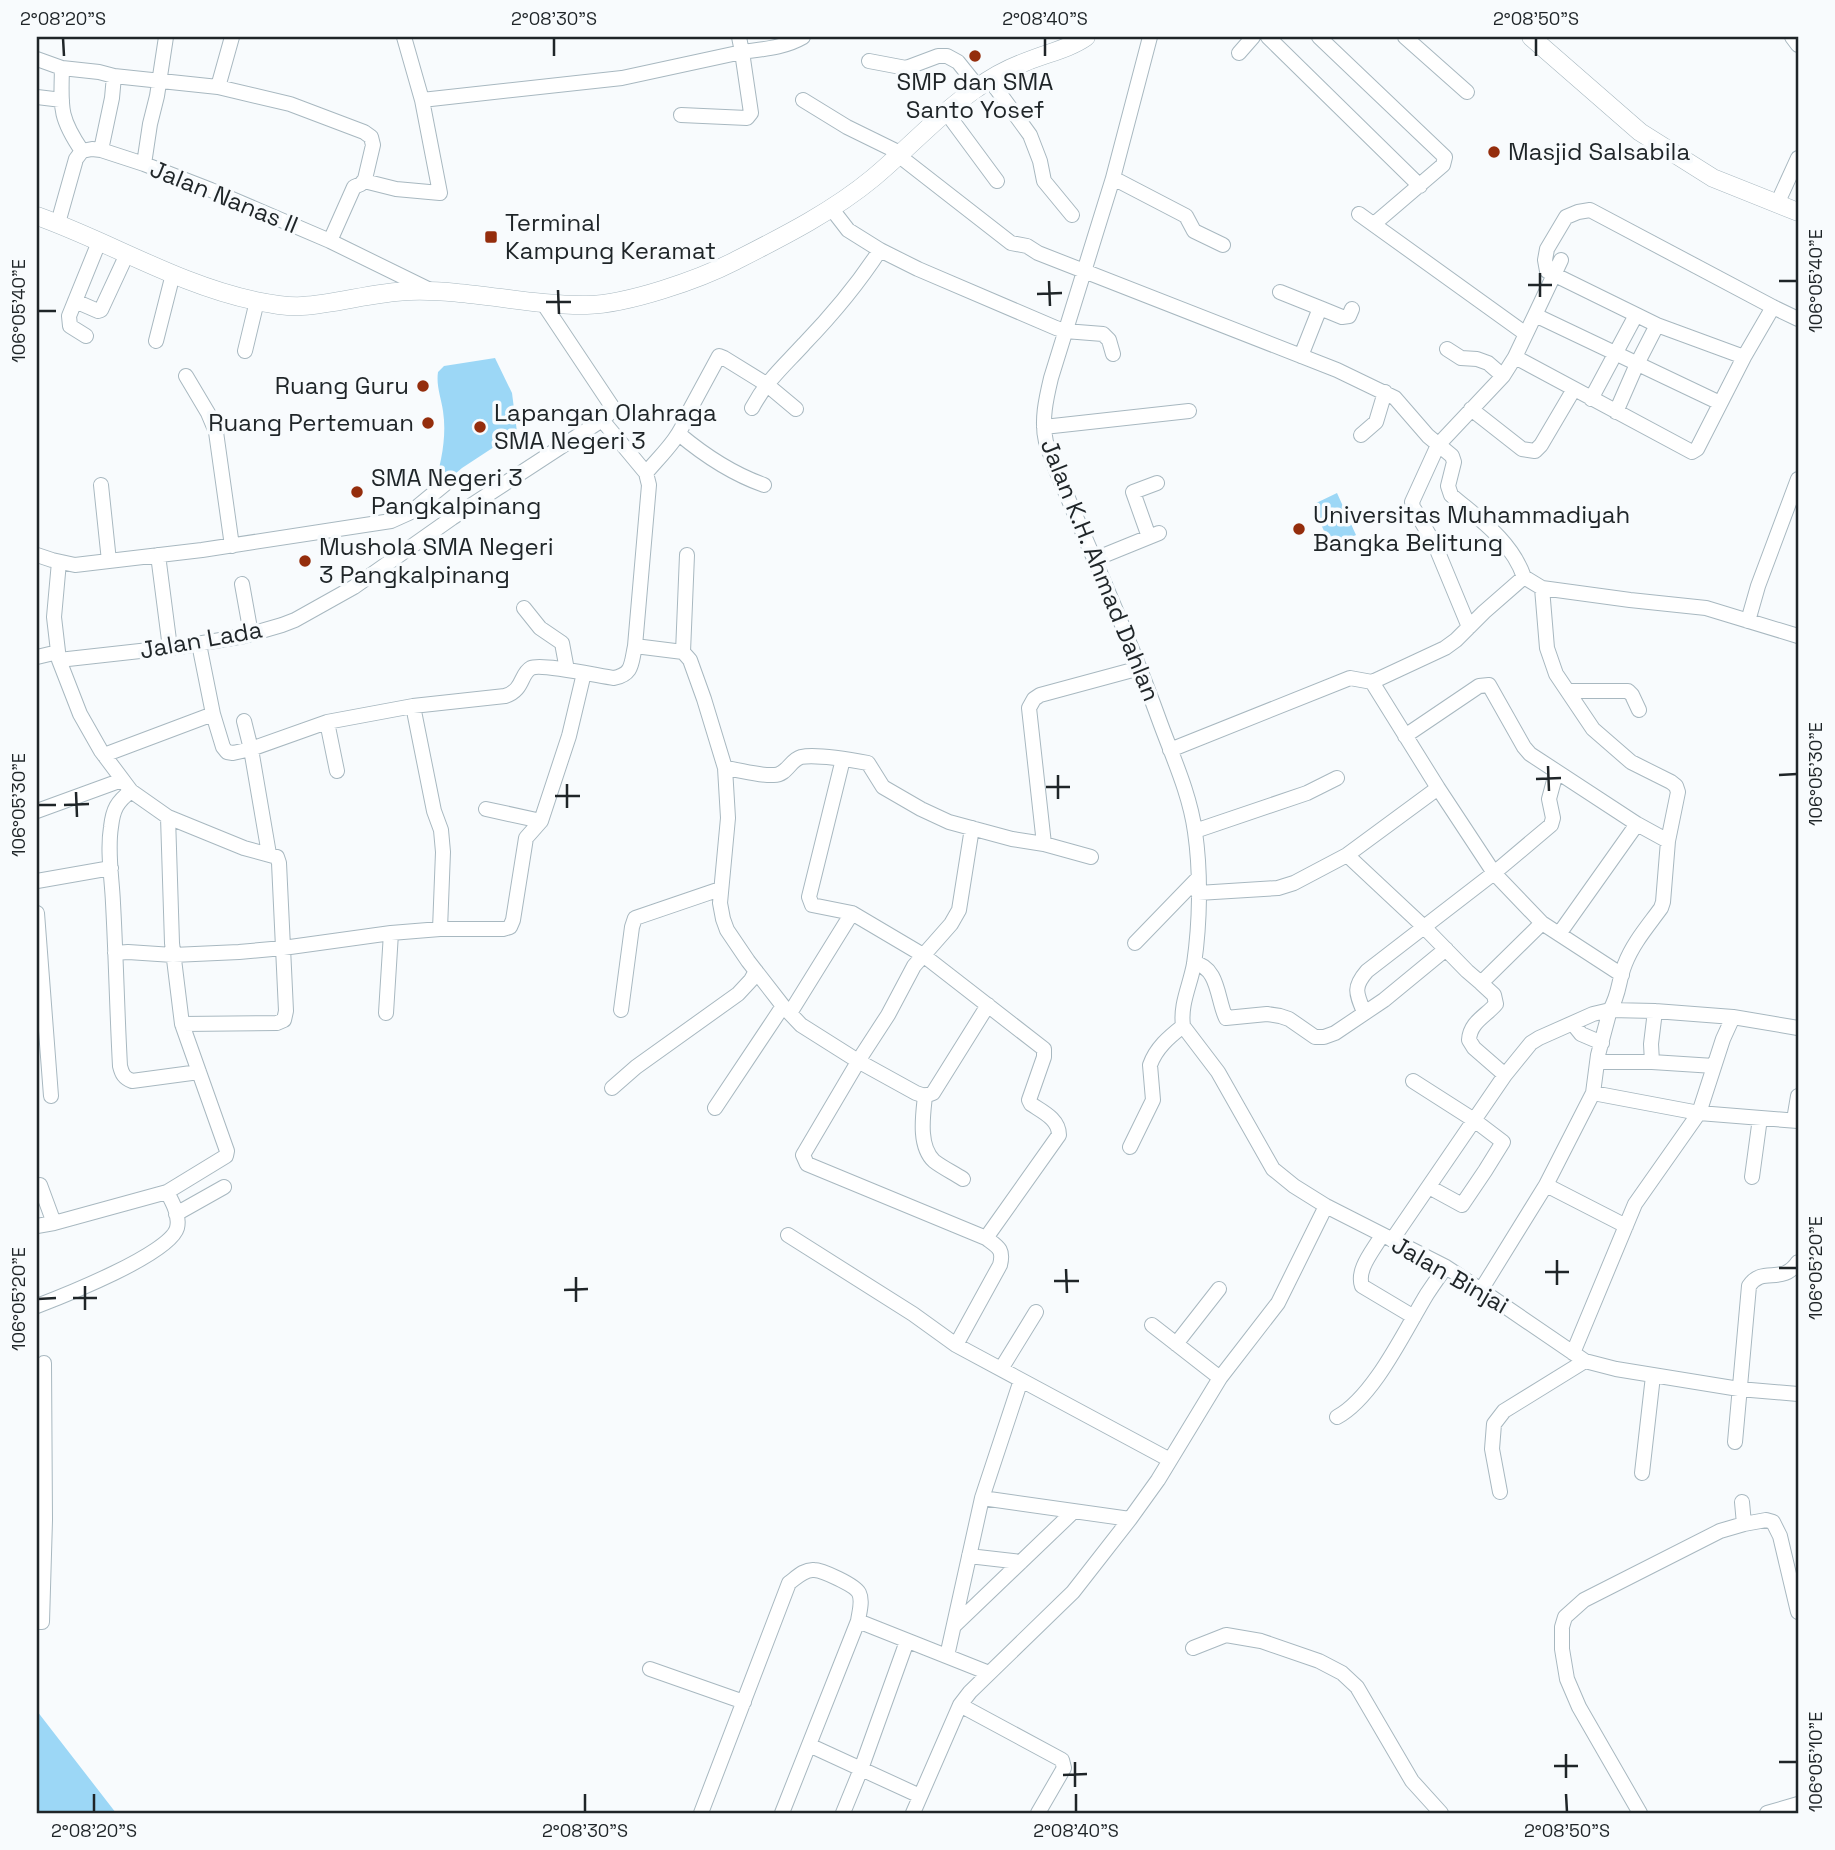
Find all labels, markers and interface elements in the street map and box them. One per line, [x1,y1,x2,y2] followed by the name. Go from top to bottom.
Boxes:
[20,7,106,30] text: 2°08'20"S
[511,7,597,30] text: 2°08'30"S
[1002,7,1088,30] text: 2°08'40"S
[1493,7,1579,30] text: 2°08'50"S
[967,48,983,64] marker: SMP dan SMA Santo Yosef
[897,66,1053,125] place label: SMP dan SMA Santo Yosef
[1508,136,1690,167] place label: Masjid Salsabila
[1486,144,1502,160] marker: Masjid Salsabila
[146,153,303,240] street label: Jalan Nanas II
[505,207,716,266] place label: Terminal Kampung Keramat
[483,229,499,245] marker: Terminal Kampung Keramat
[1804,229,1827,333] text: 106°05'40"E
[7,259,30,363] text: 106°05'40"E
[275,370,409,401] place label: Ruang Guru
[415,378,431,394] marker: Ruang Guru
[494,397,717,456] place label: Lapangan Olahraga SMA Negeri 3
[208,407,414,438] place label: Ruang Pertemuan
[420,415,436,431] marker: Ruang Pertemuan
[472,419,488,435] marker: Lapangan Olahraga SMA Negeri 3
[1034,434,1167,705] street label: Jalan K.H. Ahmad Dahlan
[371,462,541,521] place label: SMA Negeri 3 Pangkalpinang
[349,484,365,500] marker: SMA Negeri 3 Pangkalpinang
[1313,499,1630,558] place label: Universitas Muhammadiyah Bangka Belitung
[1291,521,1307,537] marker: Universitas Muhammadiyah Bangka Belitung
[319,531,554,590] place label: Mushola SMA Negeri 3 Pangkalpinang
[297,553,313,569] marker: Mushola SMA Negeri 3 Pangkalpinang
[137,613,265,666] street label: Jalan Lada
[1804,722,1827,826] text: 106°05'30"E
[7,753,30,857] text: 106°05'30"E
[1804,1216,1827,1320] text: 106°05'20"E
[1386,1229,1514,1321] street label: Jalan Binjai
[7,1247,30,1351] text: 106°05'20"E
[1804,1712,1827,1812] text: 106°05'10"E
[51,1819,137,1842] text: 2°08'20"S
[542,1819,628,1842] text: 2°08'30"S
[1033,1819,1119,1842] text: 2°08'40"S
[1524,1819,1610,1842] text: 2°08'50"S

